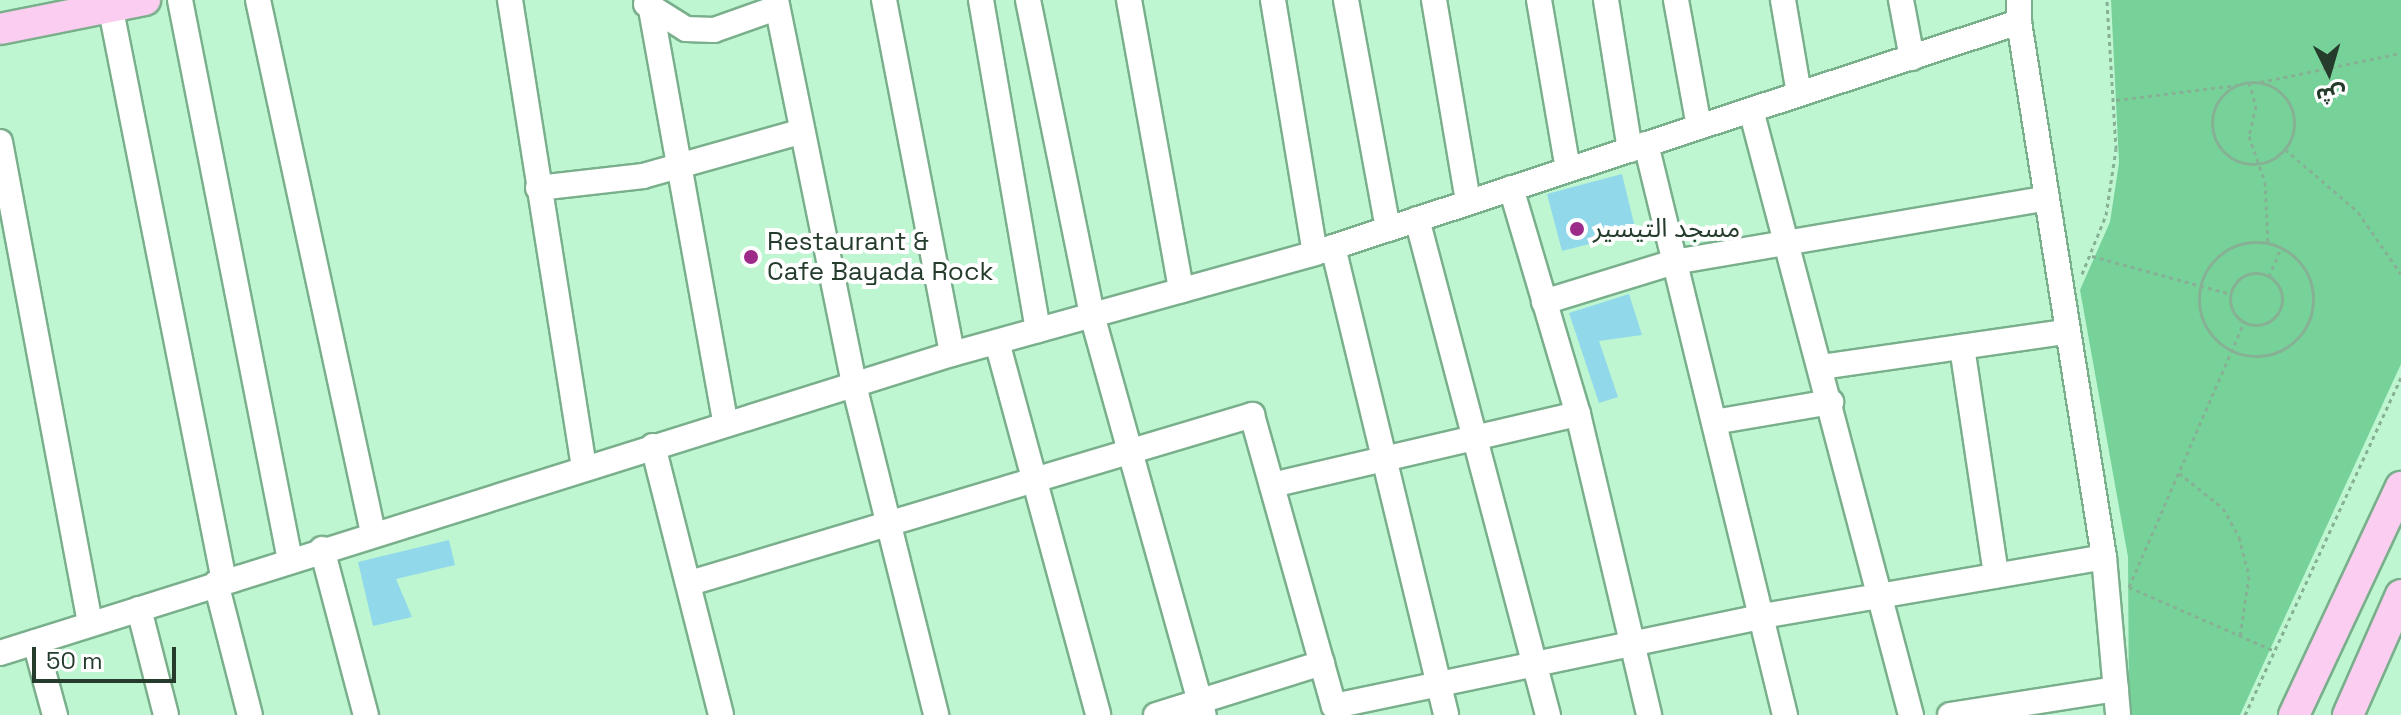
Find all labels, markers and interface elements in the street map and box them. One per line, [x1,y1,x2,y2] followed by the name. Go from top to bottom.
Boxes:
[2289,32,2369,112] north arrow
[2315,81,2347,111] text: ش
[1593,213,1740,245] place label: مسجد التيسير
[1568,220,1586,238] marker: مسجد التيسير
[767,226,993,288] place label: Restaurant & Cafe Bayada Rock
[742,248,760,266] marker: Restaurant & Cafe Bayada Rock
[36,631,180,681] scale bar
[46,645,103,676] text: 50 m

